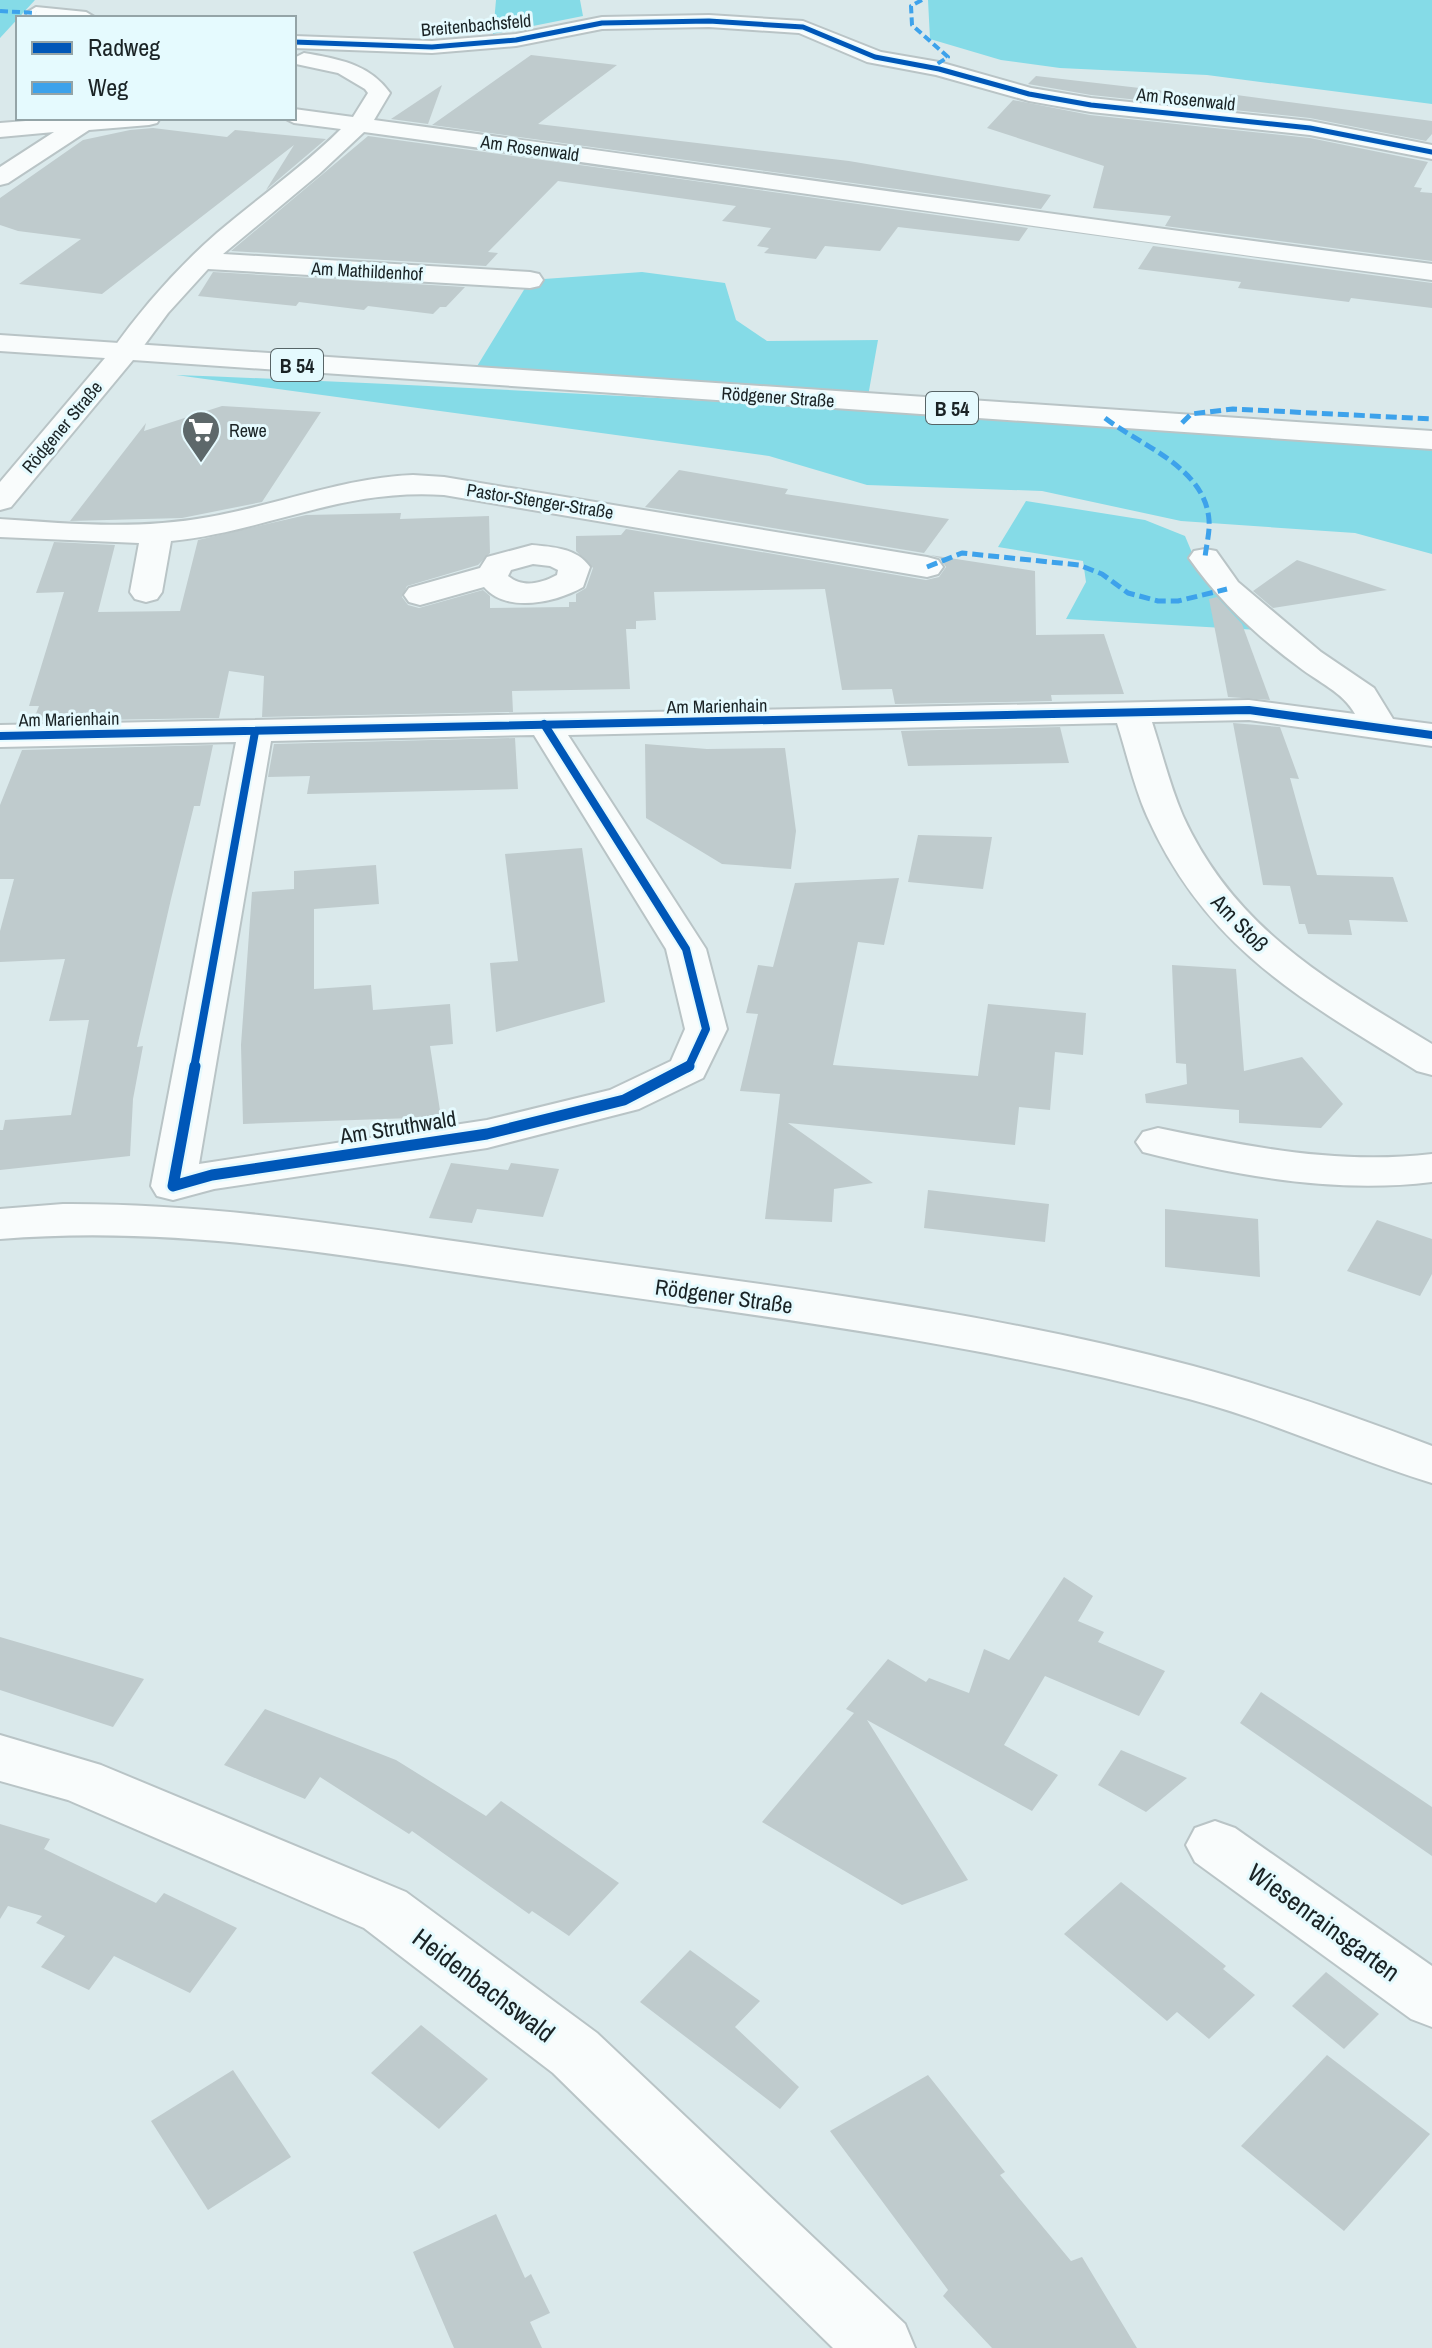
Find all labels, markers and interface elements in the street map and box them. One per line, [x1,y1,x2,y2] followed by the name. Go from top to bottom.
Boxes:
[420,8,532,42] street label: Breitenbachsfeld
[16,16,296,120] legend
[88,31,160,63] text: Radweg
[88,71,128,103] text: Weg
[1134,81,1237,117] street label: Am Rosenwald
[478,129,581,167] street label: Am Rosenwald
[310,256,424,286] street label: Am Mathildenhof
[271,349,323,381] road number: B 54
[16,376,108,478] street label: Rödgener Straße
[721,381,835,413] street label: Rödgener Straße
[926,392,978,424] road number: B 54
[180,409,222,464] supermarket icon: Rewe
[229,418,267,443] place label: Rewe
[465,477,615,525] street label: Pastor-Stenger-Straße
[665,693,768,719] street label: Am Marienhain
[17,706,120,732] street label: Am Marienhain
[1204,887,1275,959] street label: Am Stoß
[337,1103,458,1151] street label: Am Struthwald
[653,1272,795,1320] street label: Rödgener Straße
[1241,1855,1407,1989] street label: Wiesenrainsgarten
[406,1920,562,2050] street label: Heidenbachswald

